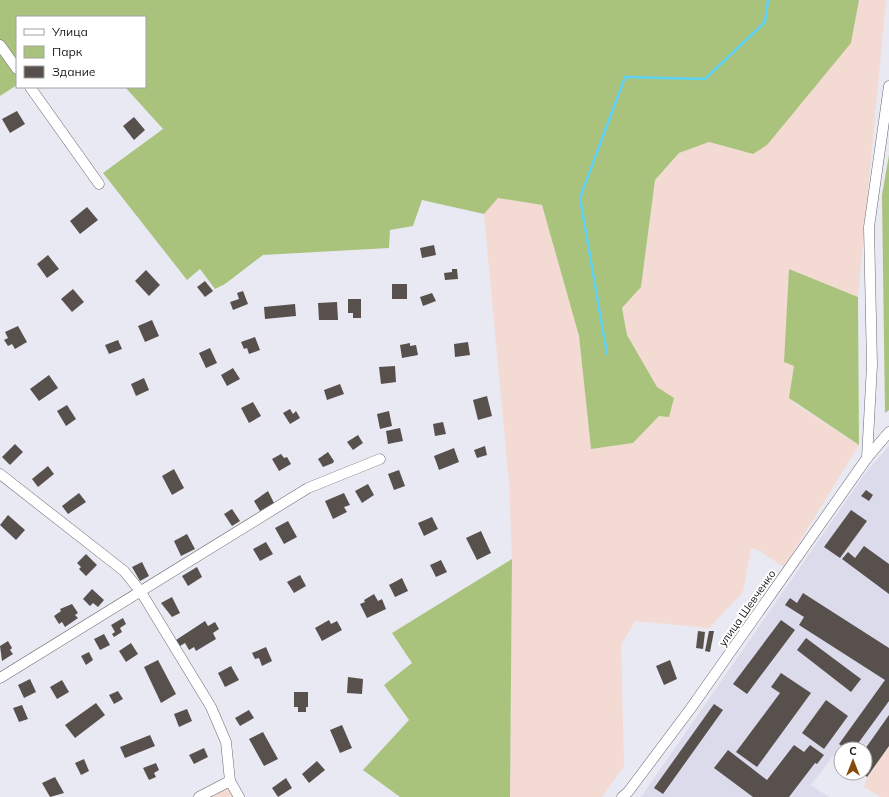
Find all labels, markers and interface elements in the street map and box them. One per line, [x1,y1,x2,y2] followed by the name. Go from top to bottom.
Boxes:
[16,16,146,88] legend
[51,24,88,39] text: Улица
[52,44,83,59] text: Парк
[52,64,96,79] text: Здание
[715,567,779,649] street label: улица Шевченко
[833,741,873,781] north arrow
[849,744,857,758] text: С

